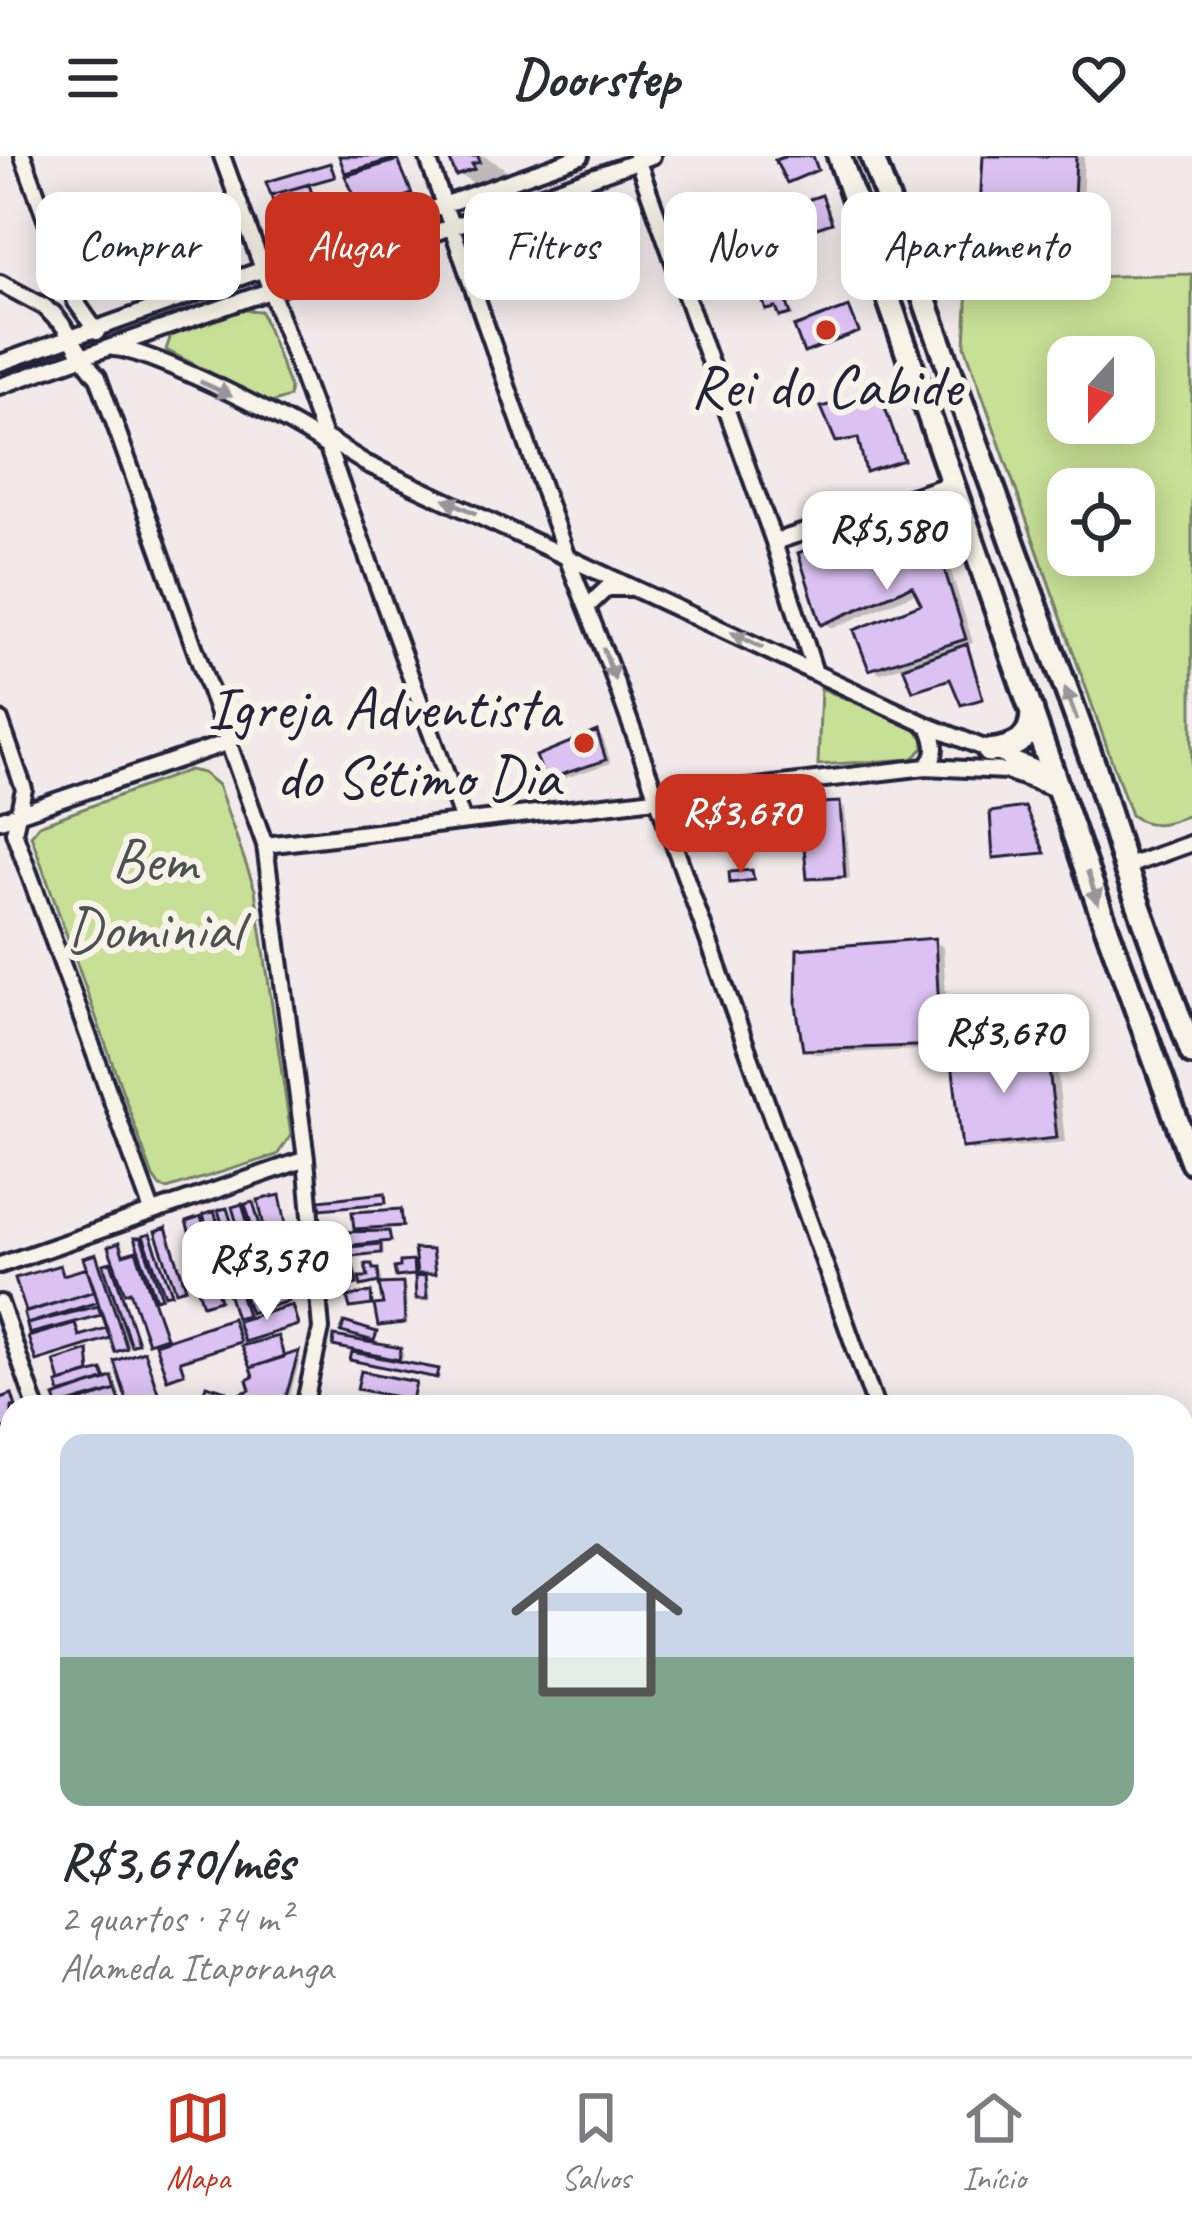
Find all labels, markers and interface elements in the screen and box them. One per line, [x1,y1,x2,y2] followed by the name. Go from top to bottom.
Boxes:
[513,44,679,112] text: Doorstep
[60,45,126,111] icon: menu
[1066,45,1132,111] icon: heart
[36,192,241,300] chip: Comprar
[265,192,440,300] chip: Alugar
[464,192,640,300] chip: Filtros
[664,192,817,300] chip: Novo
[841,192,1111,300] chip: Apartamento
[813,317,839,343] marker: Rei do Cabide
[1047,336,1155,444] north arrow
[1047,336,1155,576] map controls
[690,348,965,424] place label: Rei do Cabide
[199,379,234,399] one-way arrow
[1047,468,1155,576] button: locate
[776,491,998,593] pin: R$5,580
[442,496,477,516] one-way arrow
[829,505,945,554] text: R$5,580
[729,630,764,650] one-way arrow
[601,646,619,682] one-way arrow
[208,670,564,815] place label: Igreja Adventista do Sétimo Dia
[1061,686,1080,722] one-way arrow
[571,730,597,756] marker: Igreja Adventista do Sétimo Dia
[630,774,852,876] pin: R$3,670
[682,788,800,837] text: R$3,670
[66,822,252,967] park label: Bem Dominial
[1085,870,1104,907] one-way arrow
[893,994,1115,1096] pin: R$3,670
[945,1008,1063,1057] text: R$3,670
[156,1221,378,1323] pin: R$3,570
[209,1235,325,1284] text: R$3,570
[489,1512,705,1728] icon: home
[60,1830,294,1894] text: R$3,670/mês
[60,1894,290,1943] text: 2 quartos · 74 m²
[60,1943,333,1992] text: Alameda Itaporanga
[165,2085,231,2199] tab: Mapa
[561,2085,631,2199] tab: Salvos
[961,2085,1027,2199] tab: Início

